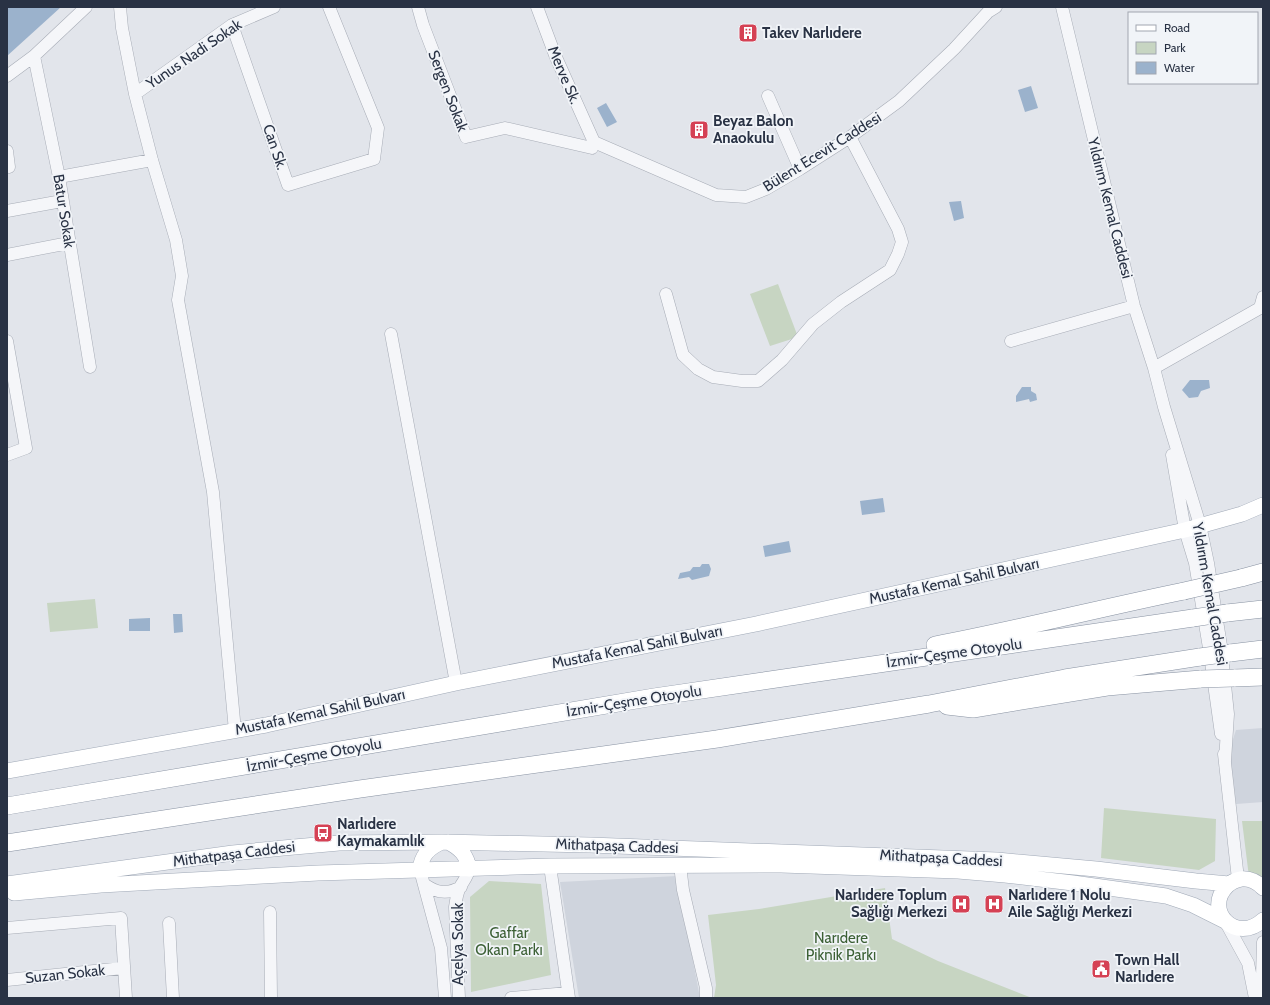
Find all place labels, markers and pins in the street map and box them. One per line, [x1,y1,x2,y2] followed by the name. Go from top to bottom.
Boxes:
[737,22,759,44] building icon: Takev Narlıdere
[762,24,862,42] place label: Takev Narlıdere
[713,112,793,147] place label: Beyaz Balon Anaokulu
[688,119,710,141] building icon: Beyaz Balon Anaokulu
[337,815,425,850] place label: Narlıdere Kaymakamlık
[312,822,334,844] bus stop icon: Narlıdere Kaymakamlık
[835,886,947,921] place label: Narlıdere Toplum Sağlığı Merkezi
[1008,886,1132,921] place label: Narlıdere 1 Nolu Aile Sağlığı Merkezi
[950,893,972,915] hospital icon: Narlıdere Toplum Sağlığı Merkezi
[983,893,1005,915] hospital icon: Narlıdere 1 Nolu Aile Sağlığı Merkezi
[1115,951,1179,986] place label: Town Hall Narlıdere
[1090,958,1112,980] public building icon: Town Hall Narlıdere

